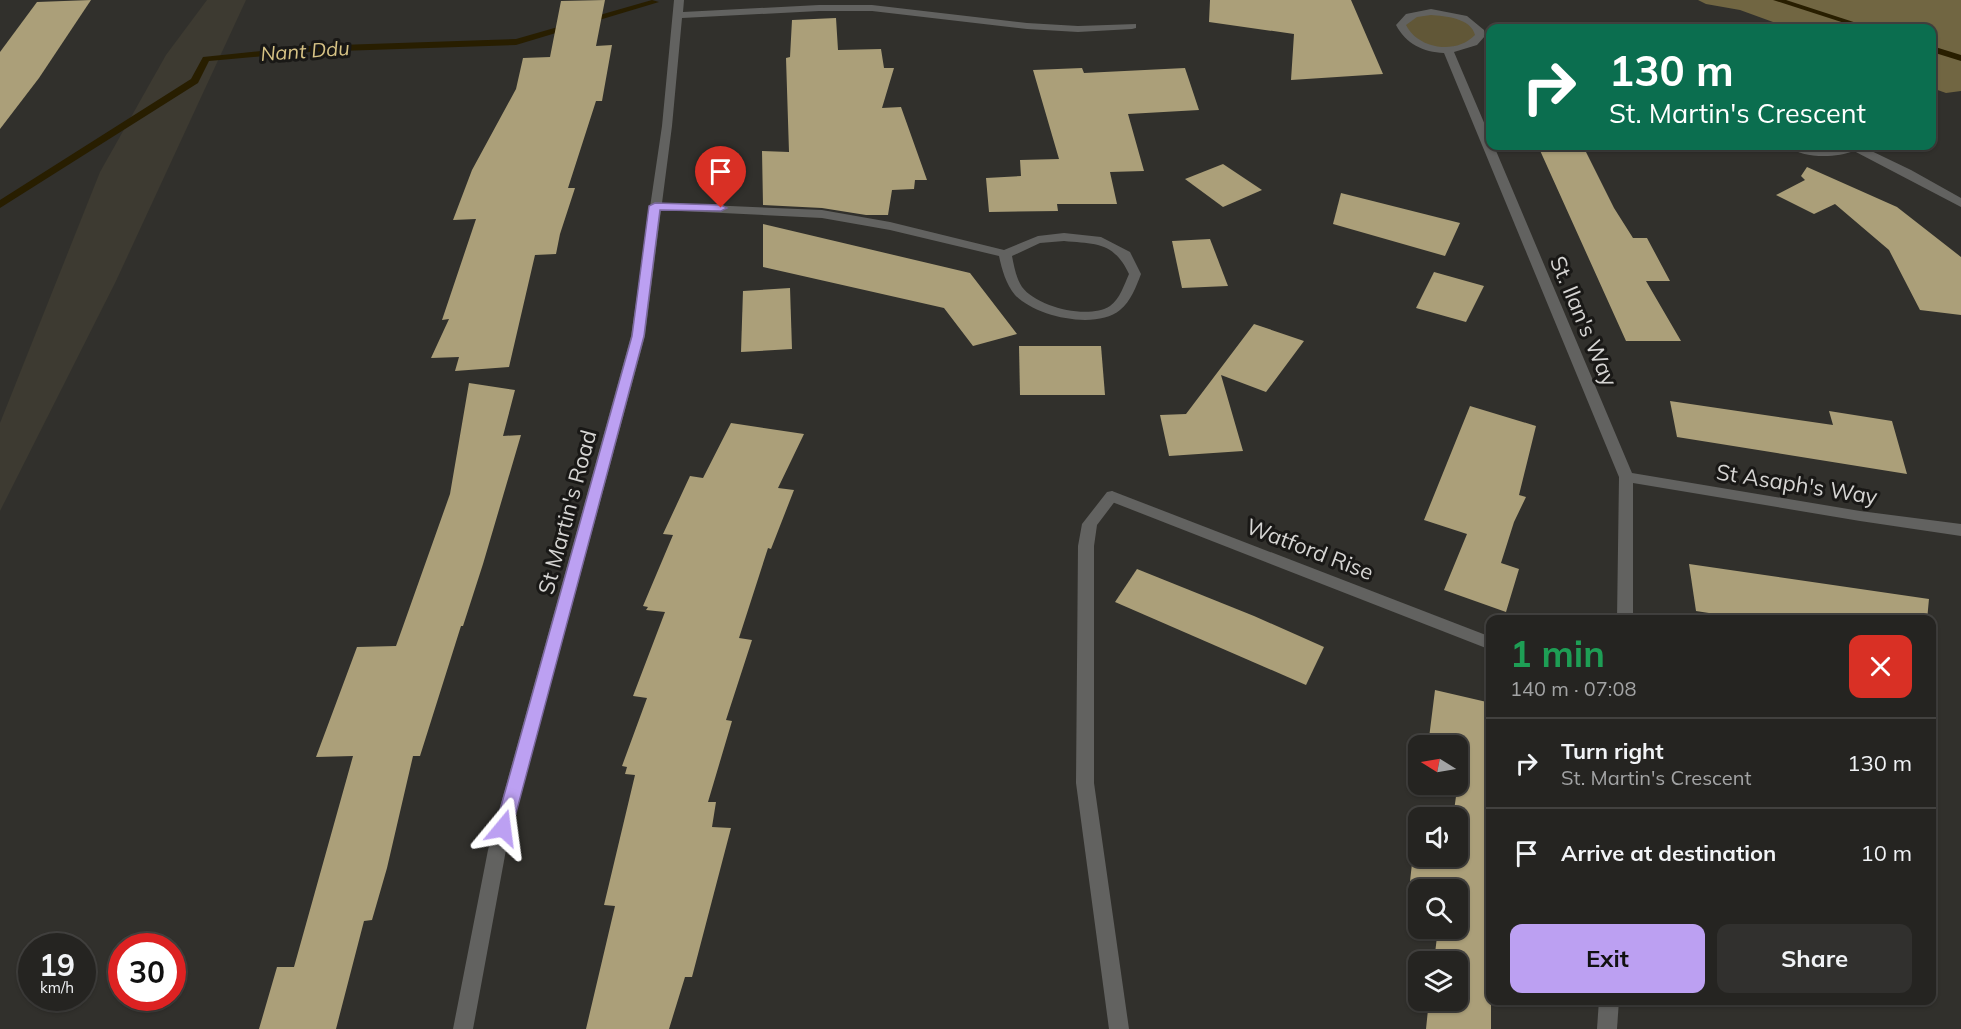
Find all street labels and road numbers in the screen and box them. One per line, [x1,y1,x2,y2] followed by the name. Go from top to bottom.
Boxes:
[1544,252,1624,391] street label: St. Ilan's Way
[532,427,602,597] street label: St Martin's Road
[1714,457,1880,511] street label: St Asaph's Way
[1242,512,1378,586] street label: Watford Rise

